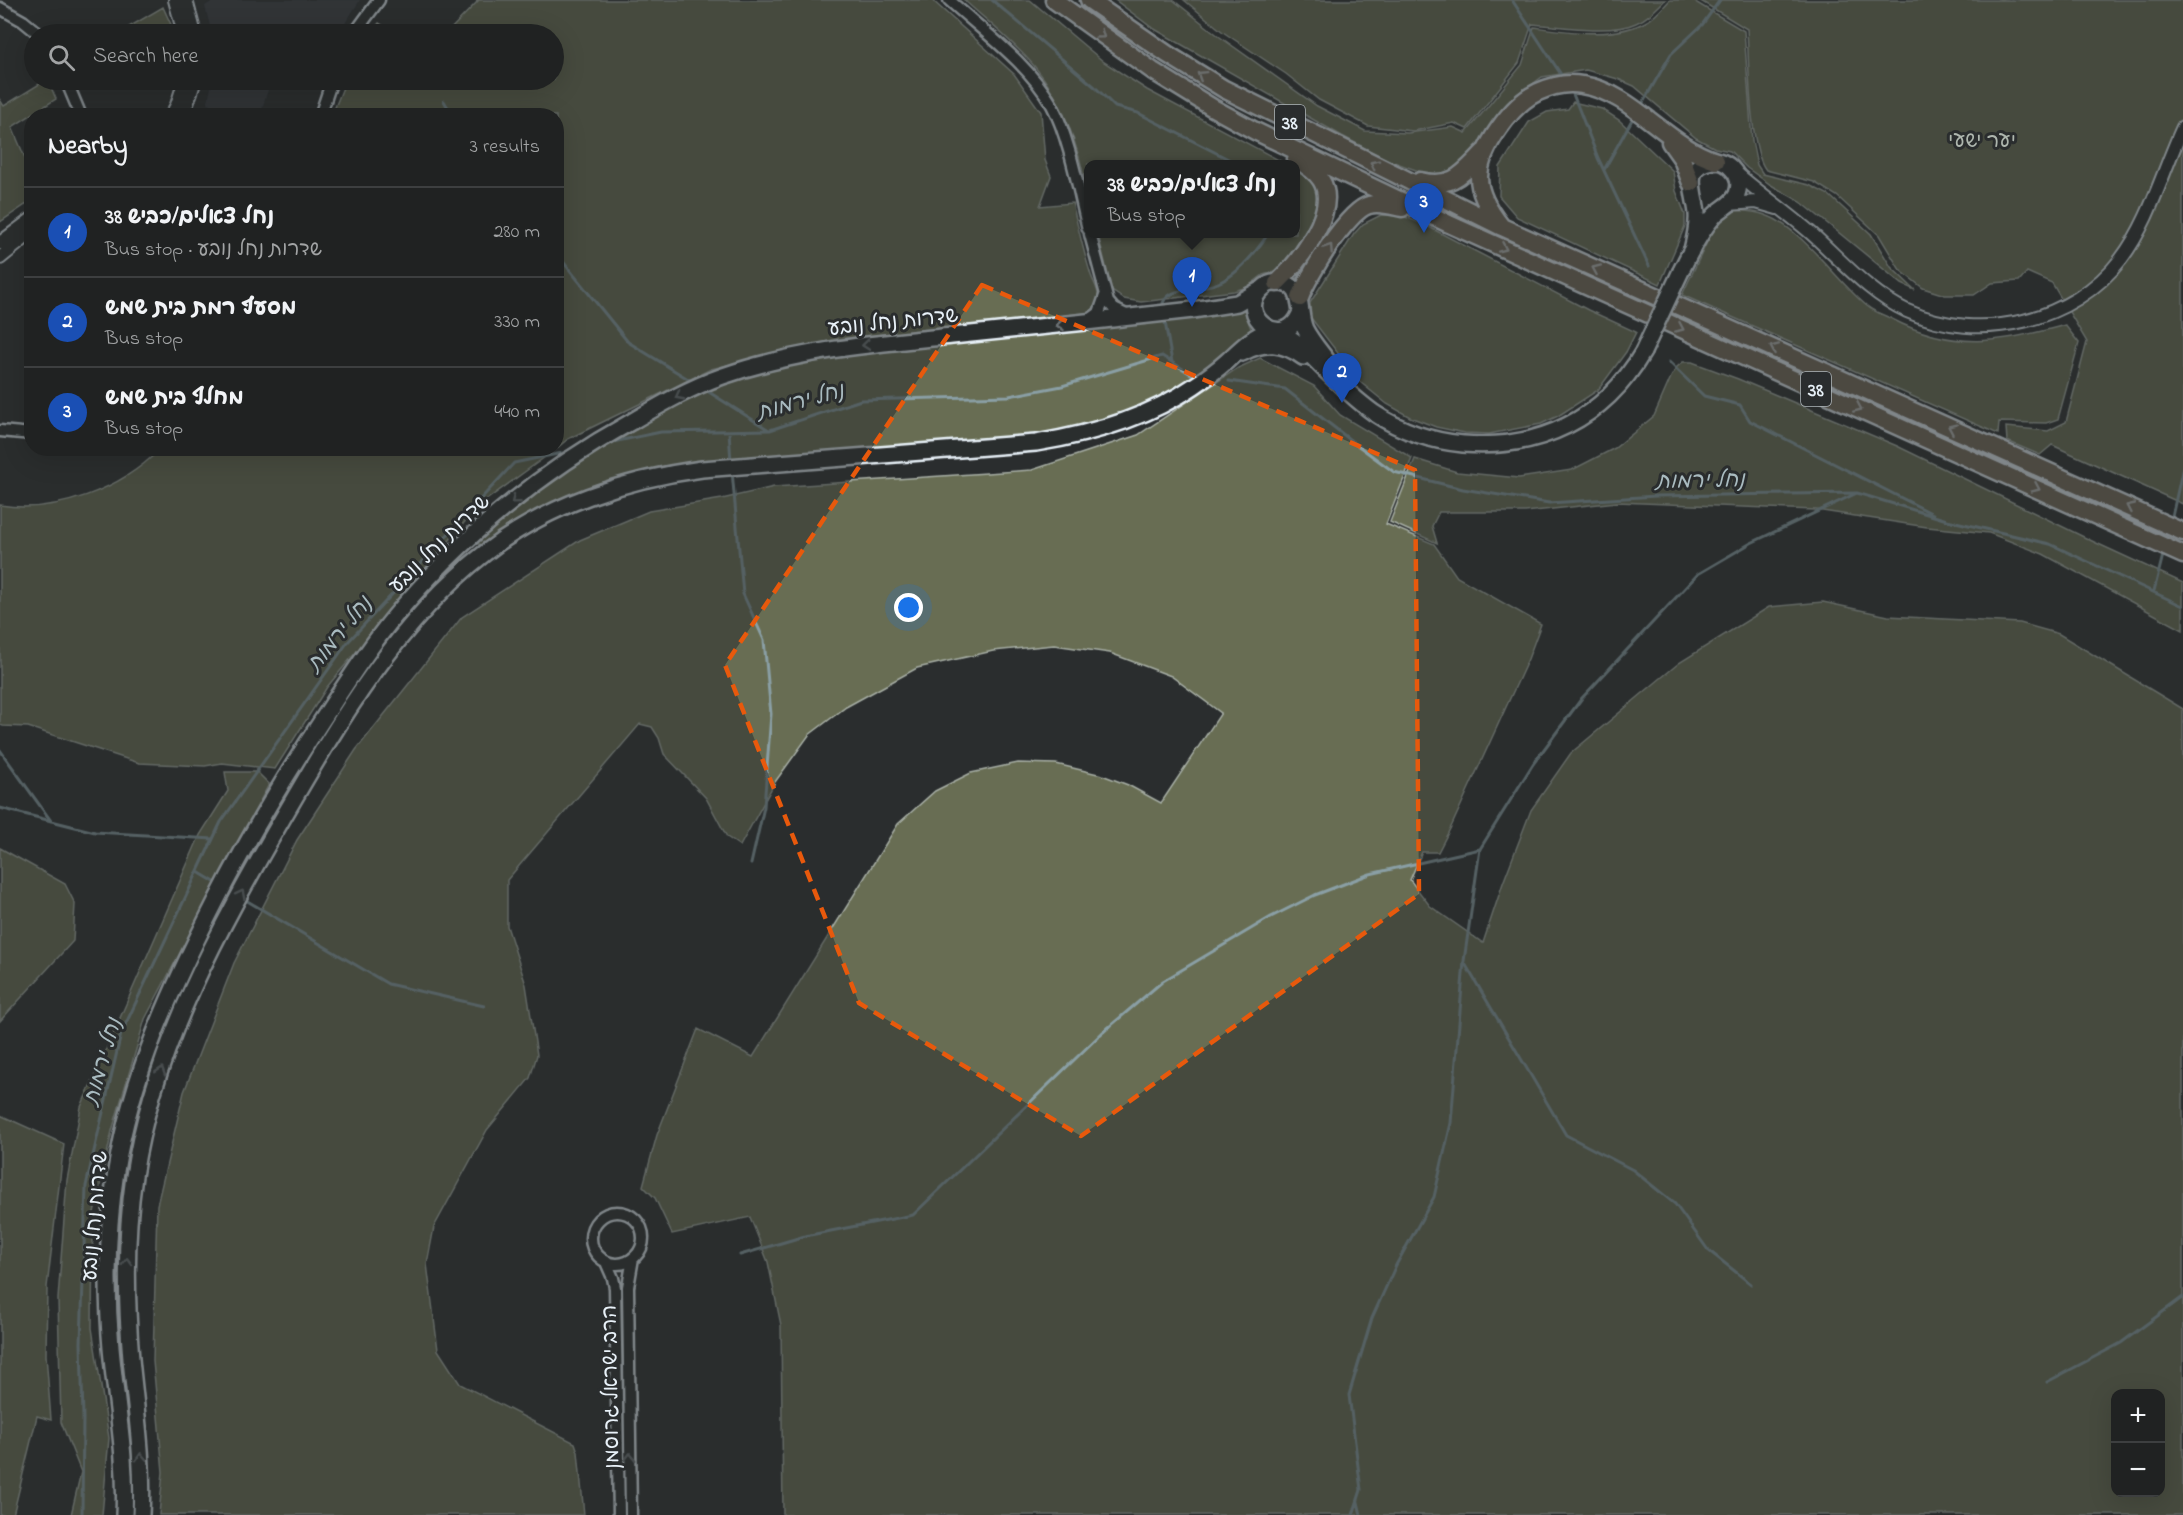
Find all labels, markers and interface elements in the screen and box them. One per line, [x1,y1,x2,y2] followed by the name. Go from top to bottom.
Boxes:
[24,24,564,90] search box
[1095,28,1106,39] one-way arrow
[45,41,78,74] icon: search
[93,41,198,73] text: Search here
[1197,70,1207,82] one-way arrow
[1275,105,1305,139] road number: 38
[1948,127,2016,157] park label: יער ישעי
[48,128,127,166] text: Nearby
[470,133,540,162] text: 3 results
[1369,159,1380,171] one-way arrow
[1084,160,1300,238] popup
[1107,170,1277,202] text: נחל צאלים/כביש 38
[1404,184,1444,233] pin: 3
[105,202,274,234] text: נחל צאלים/כביש 38
[1107,202,1186,231] text: Bus stop
[64,218,71,247] text: 1
[493,218,540,247] text: 280 m
[105,236,322,265] text: Bus stop · שדרות נחל נובע
[1496,241,1507,253] one-way arrow
[1322,243,1333,254] one-way arrow
[1172,258,1212,307] pin: 1
[1591,264,1602,276] one-way arrow
[105,293,297,325] text: מסעף רמת בית שמש
[827,301,960,345] street label: שדרות נחל נובע
[63,308,72,337] text: 2
[494,308,540,337] text: 330 m
[1055,318,1064,331] one-way arrow
[1674,321,1685,333] one-way arrow
[105,325,183,354] text: Bus stop
[861,338,870,351] one-way arrow
[1769,344,1780,356] one-way arrow
[1322,354,1362,403] pin: 2
[1801,372,1831,406] road number: 38
[752,376,849,430] water label: נחל ירמות
[105,383,244,415] text: מחלף בית שמש
[674,389,685,400] one-way arrow
[63,398,72,427] text: 3
[494,398,540,427] text: 440 m
[1852,401,1863,413] one-way arrow
[105,415,183,444] text: Bus stop
[1947,423,1958,435] one-way arrow
[1653,465,1746,499] water label: נחל ירמות
[2029,481,2040,493] one-way arrow
[383,488,498,601] street label: שדרות נחל נובע
[510,493,521,504] one-way arrow
[2125,503,2136,515] one-way arrow
[299,589,382,681] water label: נחל ירמות
[894,593,923,622] your location
[234,889,245,900] one-way arrow
[76,1013,132,1111] water label: נחל ירמות
[154,1066,167,1077] one-way arrow
[75,1150,117,1283] street label: שדרות נחל נובע
[121,1258,133,1267] one-way arrow
[596,1305,628,1469] street label: הרב ישראל גרוסמן
[2111,1389,2165,1497] map controls
[2111,1389,2165,1443] button: +
[2111,1443,2165,1497] button: −
[135,1452,148,1461] one-way arrow
[624,1452,636,1461] one-way arrow

